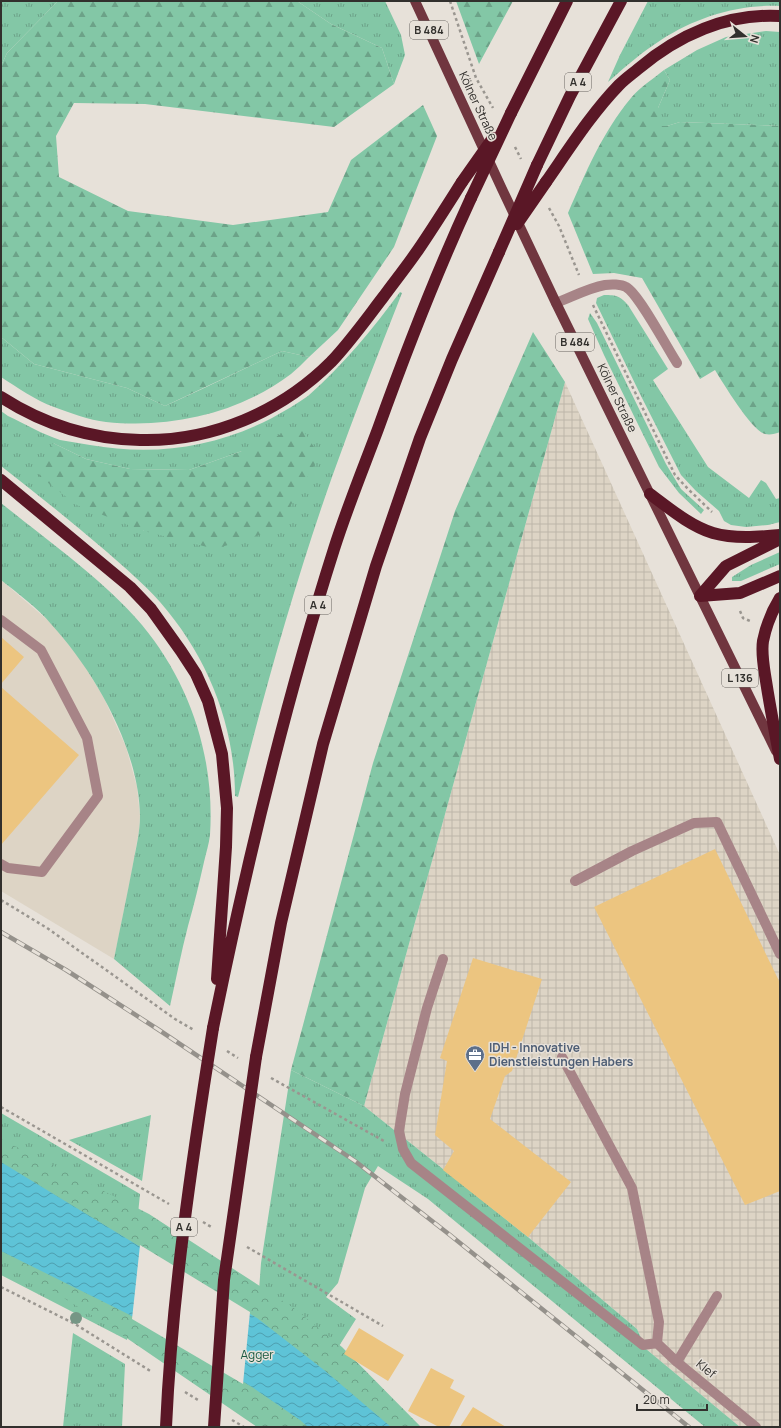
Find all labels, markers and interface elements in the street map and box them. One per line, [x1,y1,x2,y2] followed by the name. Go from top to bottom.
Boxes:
[725,16,765,56] north arrow
[410,21,448,39] road number: B 484
[747,33,763,45] text: N
[455,68,502,143] street label: Kölner Straße
[565,73,591,91] road number: A 4
[556,333,594,351] road number: B 484
[593,361,641,435] street label: Kölner Straße
[305,596,331,614] road number: A 4
[722,669,758,687] road number: L 136
[489,1039,634,1070] place label: IDH - Innovative Dienstleistungen Habers
[464,1044,486,1072] office icon: IDH - Innovative Dienstleistungen Habers
[171,1218,197,1236] road number: A 4
[240,1346,274,1363] park label: Agger
[693,1355,720,1382] street label: Klef
[637,1386,707,1412] scale bar
[643,1391,670,1408] text: 20 m

